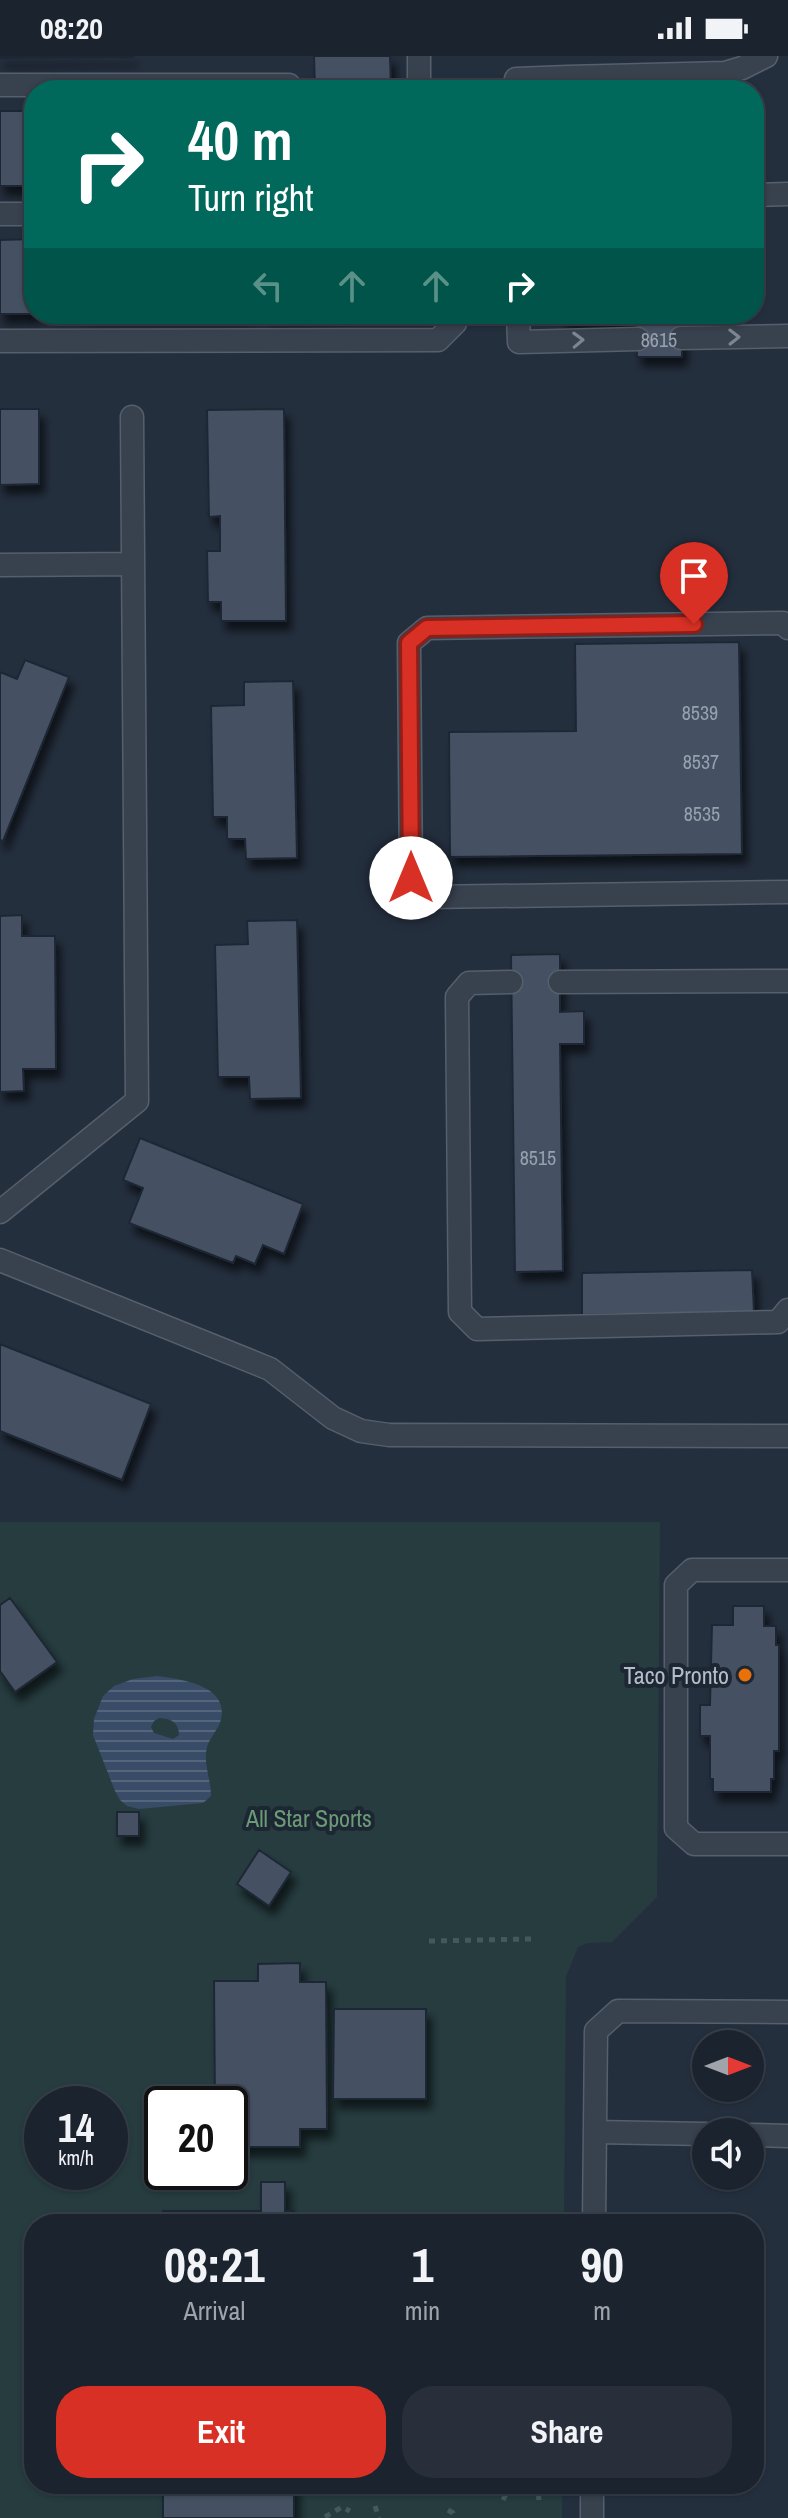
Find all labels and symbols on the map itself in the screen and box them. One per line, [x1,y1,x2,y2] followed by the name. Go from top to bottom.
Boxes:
[641,326,677,353] house number: 8615
[728,328,741,346] one-way arrow
[572,332,585,349] one-way arrow
[660,542,728,624] pin
[682,699,718,726] house number: 8539
[683,748,719,775] house number: 8537
[684,800,720,827] house number: 8535
[369,836,453,920] position arrow
[520,1144,556,1171] house number: 8515
[624,1659,729,1691] place label: Taco Pronto
[736,1666,754,1684] marker: Taco Pronto
[245,1802,372,1834] park label: All Star Sports
[692,2030,764,2102] north arrow
[144,2086,248,2190] speed limit sign: 20

